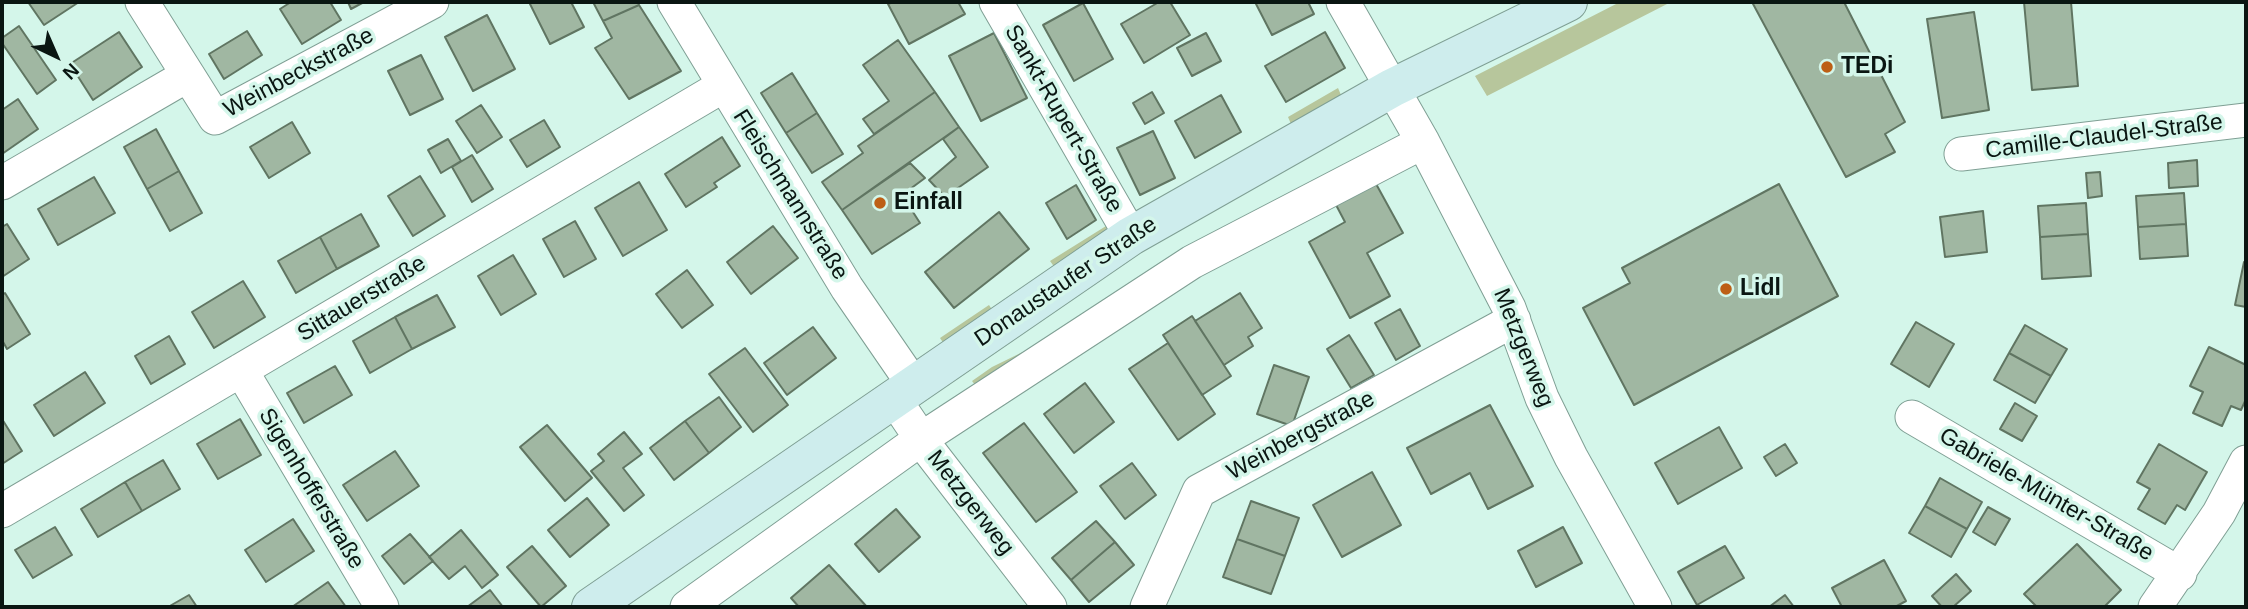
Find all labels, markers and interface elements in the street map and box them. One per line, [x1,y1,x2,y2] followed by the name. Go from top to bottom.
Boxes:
[998,20,1128,218] street label: Sankt-Rupert-Straße
[21,21,91,91] north arrow
[219,22,379,124] street label: Weinbeckstraße
[1841,53,1893,81] place label: TEDi
[59,59,83,84] text: N
[1819,59,1835,75] marker: TEDi
[726,105,854,285] street label: Fleischmannstraße
[1984,109,2224,165] street label: Camille-Claudel-Straße
[894,189,963,217] place label: Einfall
[872,195,888,211] marker: Einfall
[970,211,1162,353] street label: Donaustaufer Straße
[293,250,431,348] street label: Sittauerstraße
[1740,275,1781,303] place label: Lidl
[1718,281,1734,297] marker: Lidl
[1487,285,1559,411] street label: Metzgerweg
[1222,386,1380,486] street label: Weinbergstraße
[252,404,370,574] street label: Sigenhofferstraße
[1934,422,2158,568] street label: Gabriele-Münter-Straße
[921,445,1019,561] street label: Metzgerweg

